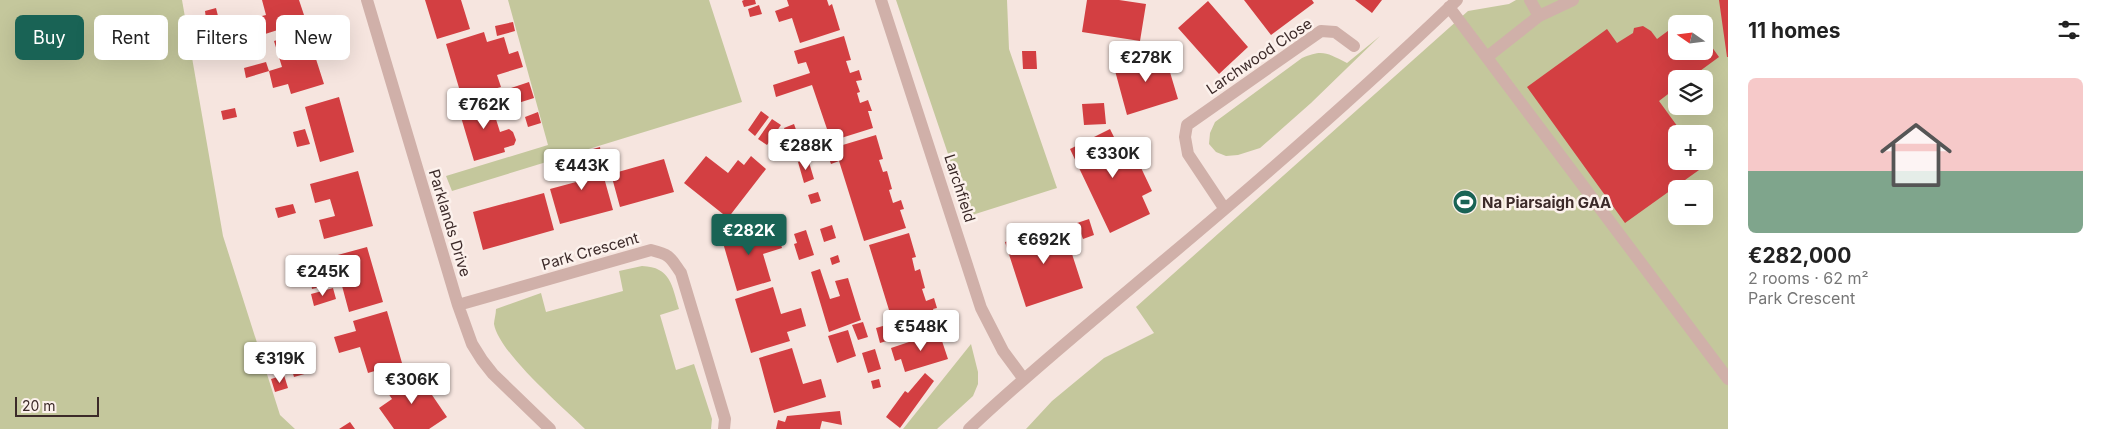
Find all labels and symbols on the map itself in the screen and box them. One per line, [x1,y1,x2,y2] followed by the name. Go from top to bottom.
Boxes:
[1203,14,1315,98] street label: Larchwood Close
[1668,15,1712,60] north arrow
[1111,41,1181,83] pin: €278K
[449,88,519,130] pin: €762K
[771,128,841,171] pin: €288K
[1078,136,1148,179] pin: €330K
[547,148,617,191] pin: €443K
[940,152,980,224] street label: Larchfield
[425,167,475,279] street label: Parklands Drive
[1452,189,1478,215] sports icon: Na Piarsaigh GAA
[1482,193,1611,212] place label: Na Piarsaigh GAA
[714,214,784,256] pin: €282K
[1009,222,1079,265] pin: €692K
[539,228,641,274] street label: Park Crescent
[288,254,358,297] pin: €245K
[886,310,956,352] pin: €548K
[245,342,315,384] pin: €319K
[377,362,447,405] pin: €306K
[15,394,99,417] scale bar

